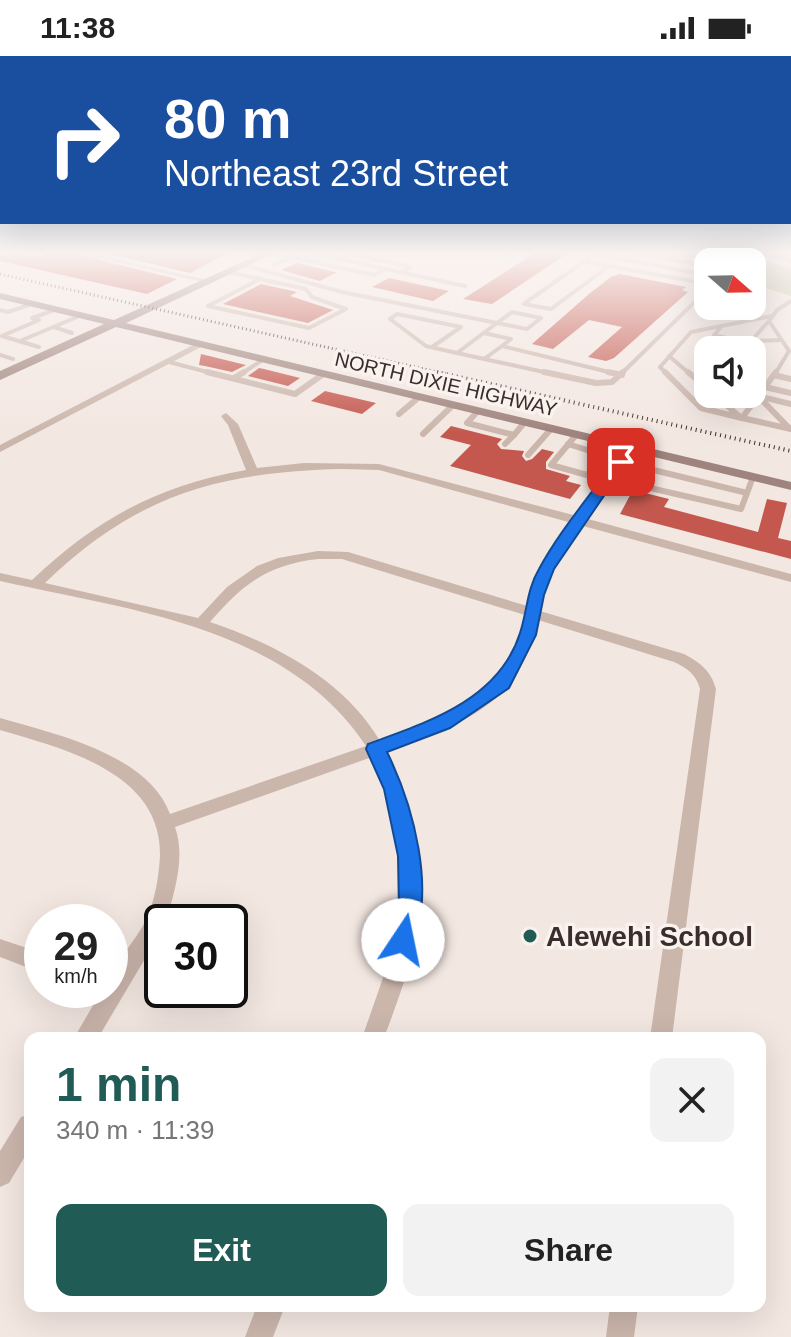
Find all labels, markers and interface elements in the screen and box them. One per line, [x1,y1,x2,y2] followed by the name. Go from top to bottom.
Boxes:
[40,11,115,44] text: 11:38
[164,87,292,150] text: 80 m
[32,88,136,192] icon: right
[164,153,508,194] text: Northeast 23rd Street
[694,248,766,320] north arrow
[694,248,766,408] map controls
[694,336,766,408] button: sound
[333,348,559,420] street label: NORTH DIXIE HIGHWAY
[587,428,655,496] pin
[599,440,643,484] icon: arrive
[361,898,445,982] position arrow
[144,904,248,1008] speed limit sign: 30
[546,921,753,952] place label: Alewehi School
[54,924,98,968] text: 29
[521,927,539,945] marker: Alewehi School
[54,965,98,987] text: km/h
[56,1058,181,1111] text: 1 min
[650,1058,734,1142] button: close
[56,1115,215,1145] text: 340 m · 11:39
[56,1204,387,1296] button: Exit
[403,1204,734,1296] button: Share

